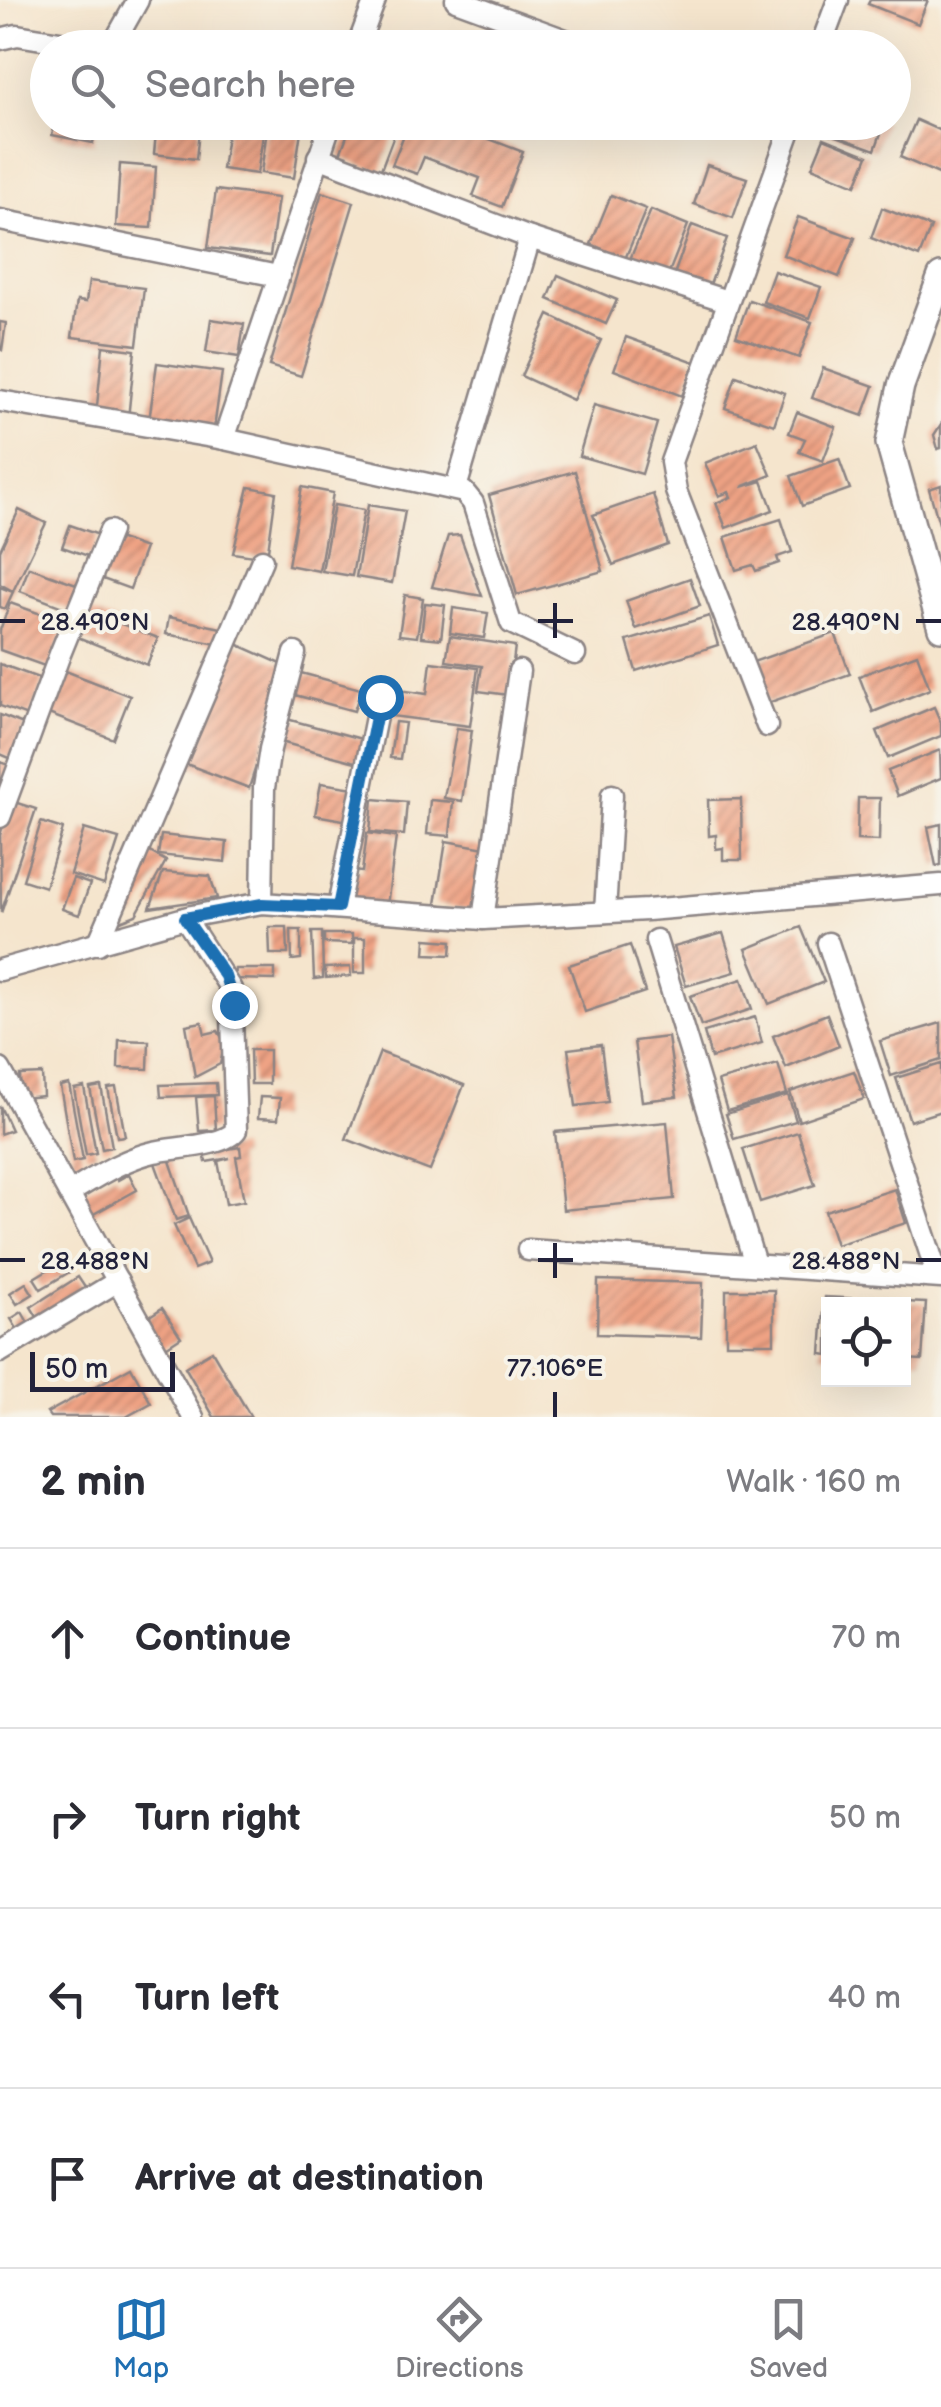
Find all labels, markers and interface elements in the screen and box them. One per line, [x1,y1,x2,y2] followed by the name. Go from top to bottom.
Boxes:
[30,30,911,140] search box
[65,58,120,113] icon: search
[145,63,356,108] text: Search here
[41,607,149,638] text: 28.490°N
[792,607,900,638] text: 28.490°N
[358,675,404,721] route start
[212,983,258,1029] route end
[41,1246,149,1277] text: 28.488°N
[792,1246,900,1277] text: 28.488°N
[821,1297,911,1387] map controls
[821,1297,911,1387] button: locate
[30,1347,175,1392] scale bar
[45,1353,108,1386] text: 50 m
[507,1353,603,1384] text: 77.106°E
[40,1457,146,1508] text: 2 min
[726,1463,901,1502] text: Walk · 160 m
[40,1611,95,1666] icon: ahead
[135,1616,291,1661] text: Continue
[831,1619,901,1658] text: 70 m
[40,1791,95,1846] icon: right
[135,1796,300,1841] text: Turn right
[829,1799,901,1838] text: 50 m
[40,1971,95,2026] icon: left
[135,1976,279,2021] text: Turn left
[828,1979,901,2018] text: 40 m
[40,2151,95,2206] icon: arrive
[135,2156,484,2201] text: Arrive at destination
[113,2292,169,2385] tab: Map
[395,2292,524,2385] tab: Directions
[750,2292,828,2385] tab: Saved

